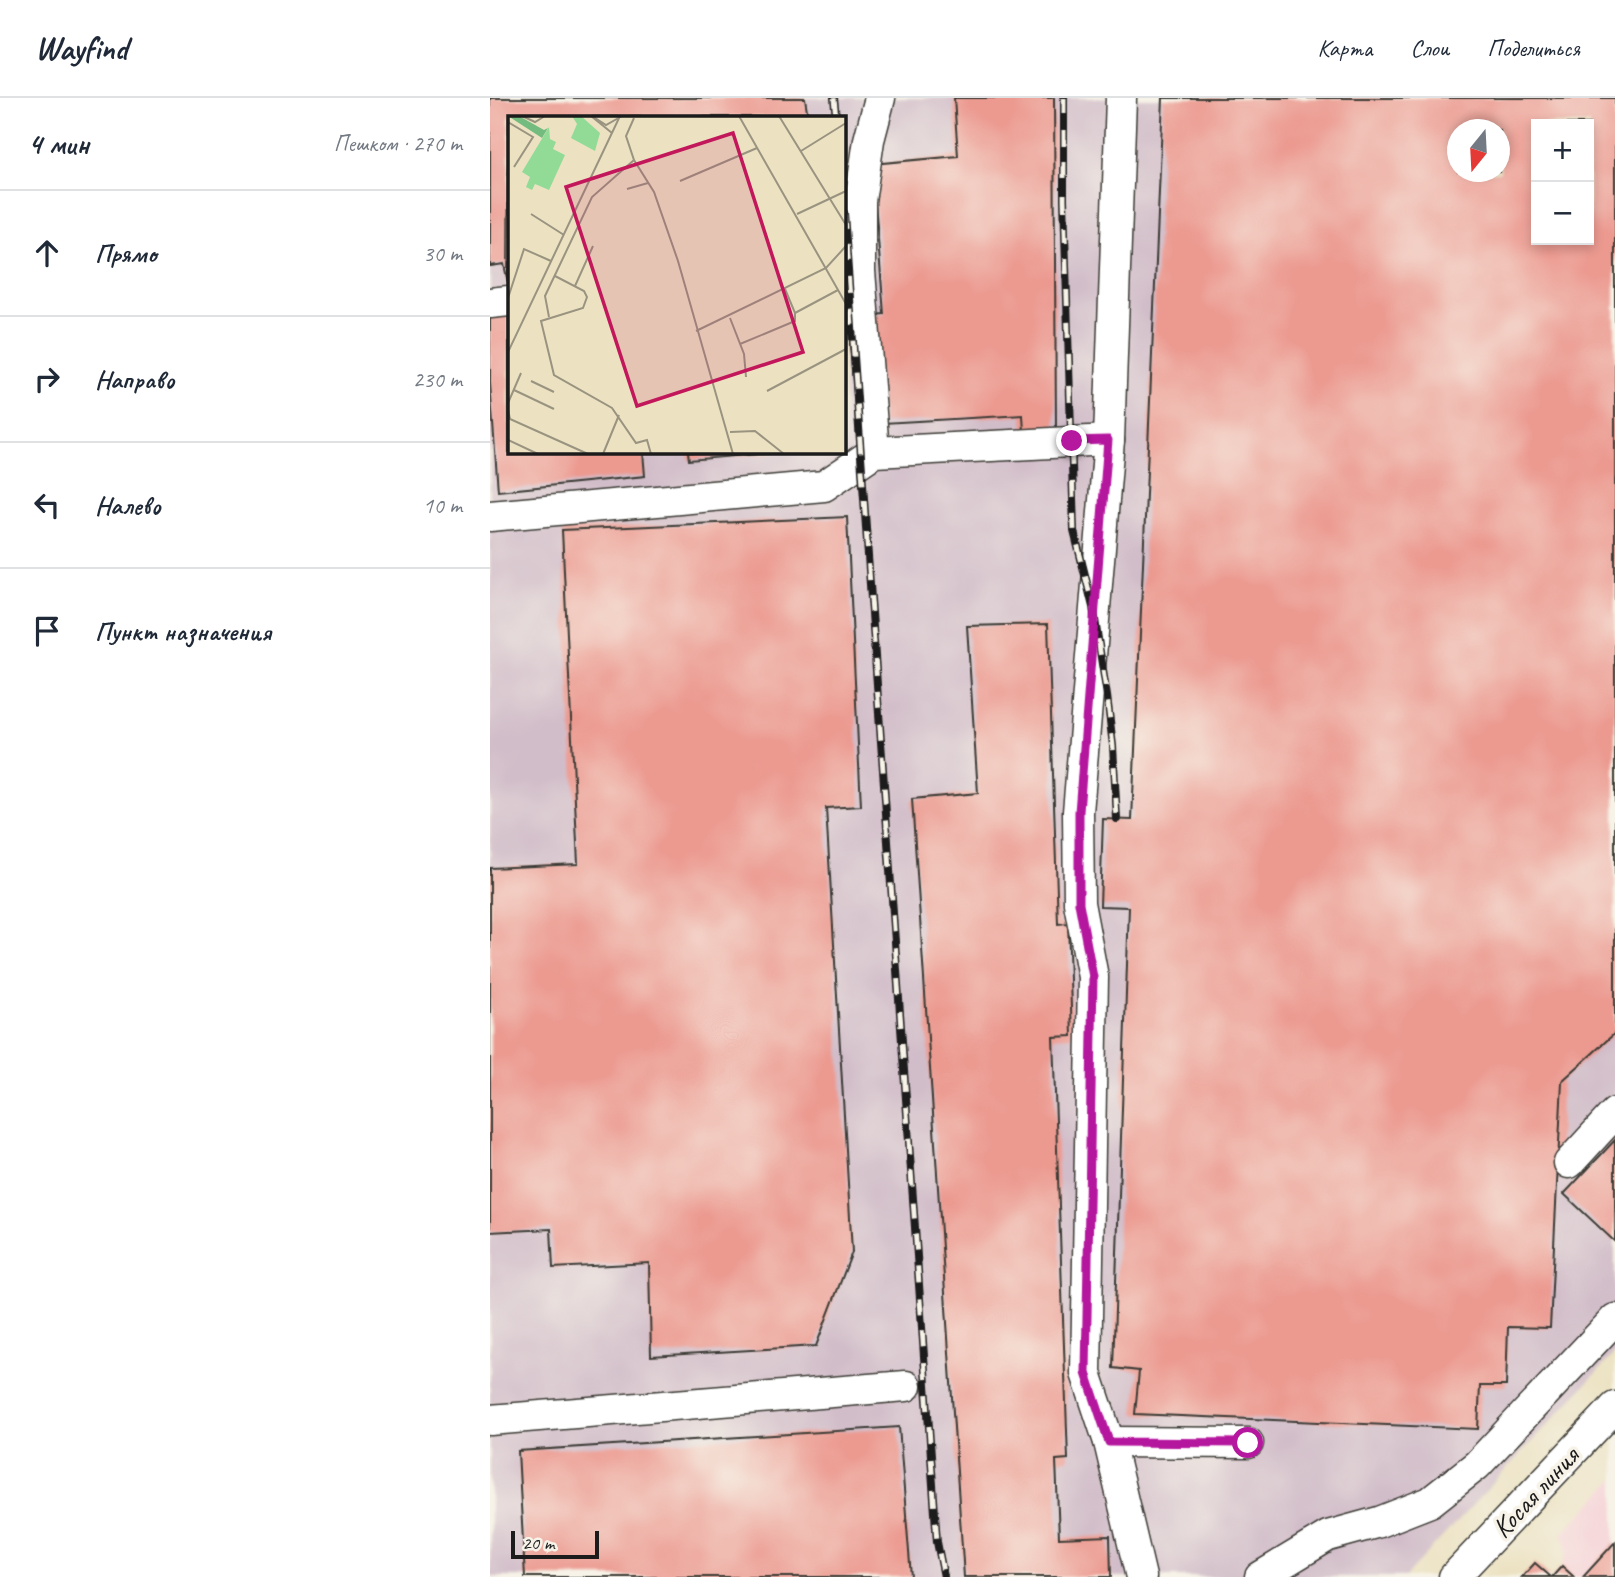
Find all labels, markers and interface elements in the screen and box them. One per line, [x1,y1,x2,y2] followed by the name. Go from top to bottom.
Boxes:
[35,27,128,69] text: Wayfind
[1318,33,1372,63] text: Карта
[1410,33,1449,63] text: Слои
[1487,33,1580,63] text: Поделиться
[508,116,845,453] inset map
[1447,119,1510,182] north arrow
[1531,119,1594,245] map controls
[1531,119,1594,182] button: +
[28,125,89,163] text: 4 мин
[334,129,462,158] text: Пешком · 270 m
[1531,182,1594,245] button: −
[28,234,66,272] icon: ahead
[95,237,157,270] text: Прямо
[423,239,462,268] text: 30 m
[28,360,66,398] icon: right
[95,363,174,396] text: Направо
[413,365,462,394] text: 230 m
[1056,425,1087,456] route end
[28,486,66,524] icon: left
[95,489,161,522] text: Налево
[423,491,462,520] text: 10 m
[28,612,66,650] icon: arrive
[95,615,271,648] text: Пункт назначения
[1232,1427,1263,1458] route start
[1484,1437,1588,1545] street label: Косая линия
[511,1528,598,1560] scale bar
[522,1531,554,1555] text: 20 m

